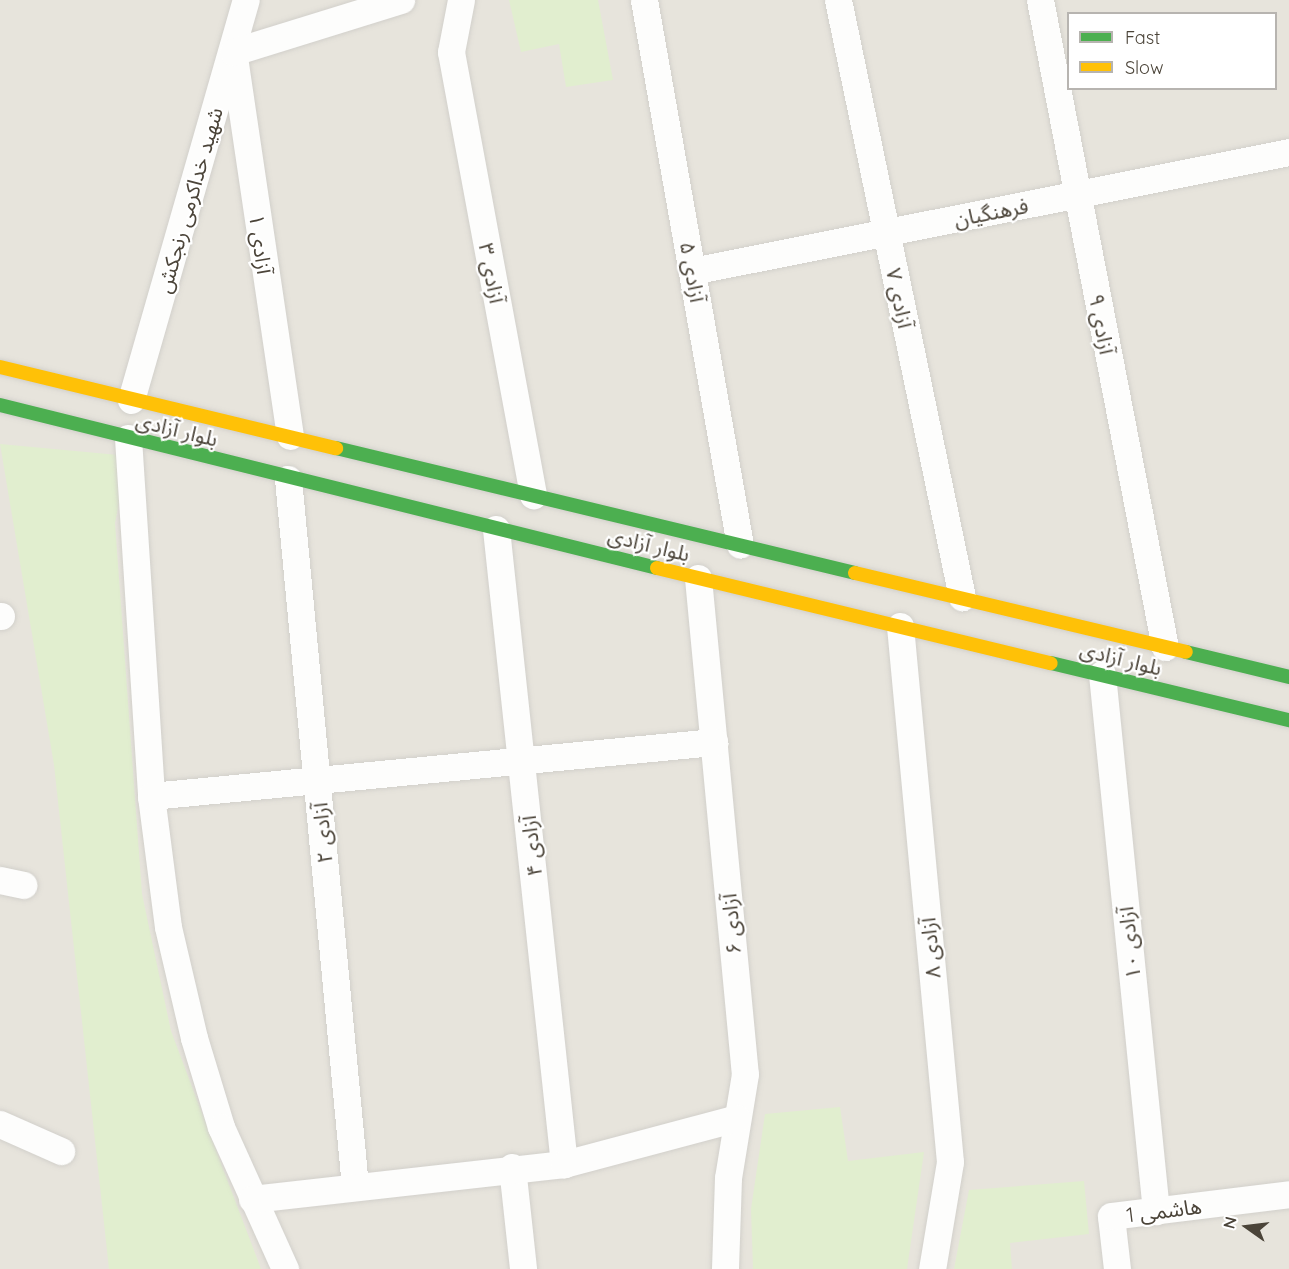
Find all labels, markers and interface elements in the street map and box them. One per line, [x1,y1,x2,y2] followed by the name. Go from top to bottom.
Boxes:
[1067,12,1277,90] legend
[1125,26,1160,49] text: Fast
[1125,56,1163,79] text: Slow
[150,104,228,296] street label: شهید خداکرمی رنجکش
[952,192,1030,232] street label: فرهنگیان
[244,212,278,276] street label: آزادی ۱
[675,240,711,304] street label: آزادی ۵
[474,241,510,305] street label: آزادی ۳
[881,266,919,330] street label: آزادی ۷
[1084,292,1120,356] street label: آزادی ۹
[133,407,221,451] street label: بلوار آزادی
[605,522,693,566] street label: بلوار آزادی
[1077,636,1165,680] street label: بلوار آزادی
[307,802,337,864] street label: آزادی ۲
[515,814,547,878] street label: آزادی ۴
[716,893,746,955] street label: آزادی ۶
[1113,905,1145,981] street label: آزادی ۱۰
[915,917,945,979] street label: آزادی ۸
[1125,1193,1203,1227] street label: هاشمی 1
[1217,1197,1277,1257] north arrow
[1218,1215,1241,1231] text: N

